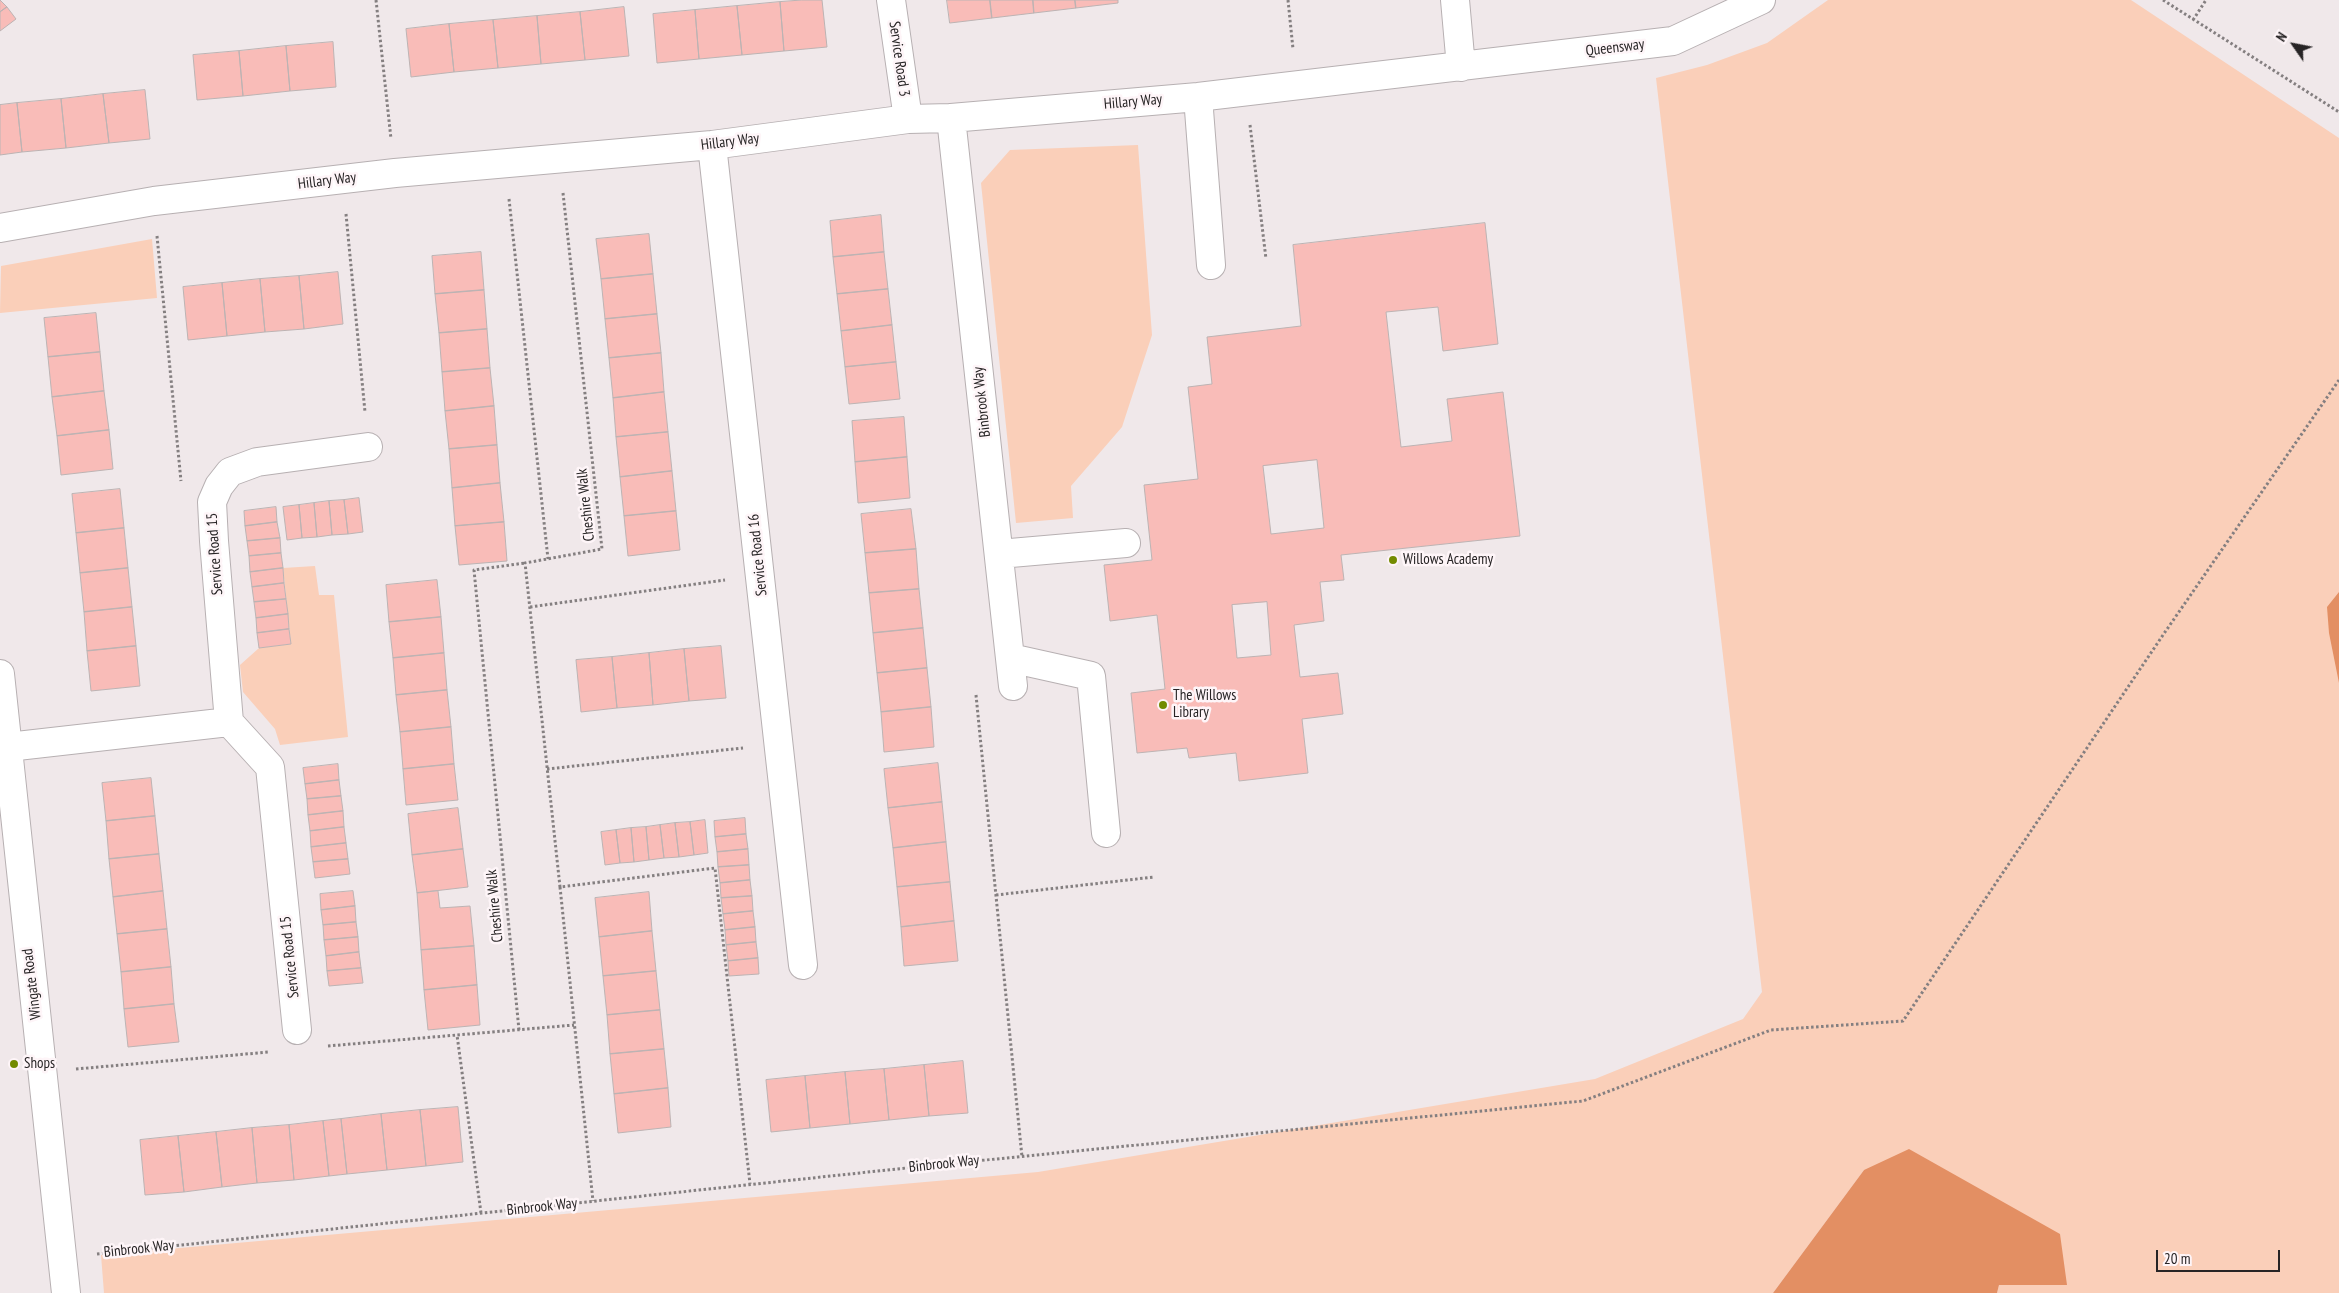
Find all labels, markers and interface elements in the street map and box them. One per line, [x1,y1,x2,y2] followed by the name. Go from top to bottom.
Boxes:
[885,20,913,98] street label: Service Road 3
[2269,20,2319,70] north arrow
[2272,29,2291,45] text: N
[1585,35,1645,61] street label: Queensway
[1103,90,1163,114] street label: Hillary Way
[700,130,760,154] street label: Hillary Way
[297,169,357,193] street label: Hillary Way
[969,366,995,438] street label: Binbrook Way
[573,468,599,542] street label: Cheshire Walk
[203,512,227,596] street label: Service Road 15
[745,513,771,597] street label: Service Road 16
[1403,551,1493,569] place label: Willows Academy
[1387,554,1399,566] marker: Willows Academy
[1173,687,1236,722] place label: The Willows Library
[1157,699,1169,711] marker: The Willows Library
[483,869,507,943] street label: Cheshire Walk
[277,915,303,999] street label: Service Road 15
[19,947,45,1021] street label: Wingate Road
[24,1055,55,1073] place label: Shops
[8,1058,20,1070] marker: Shops
[908,1151,980,1177] street label: Binbrook Way
[506,1194,578,1220] street label: Binbrook Way
[103,1236,175,1262] street label: Binbrook Way
[2159,1240,2283,1272] scale bar
[2164,1249,2190,1268] text: 20 m

